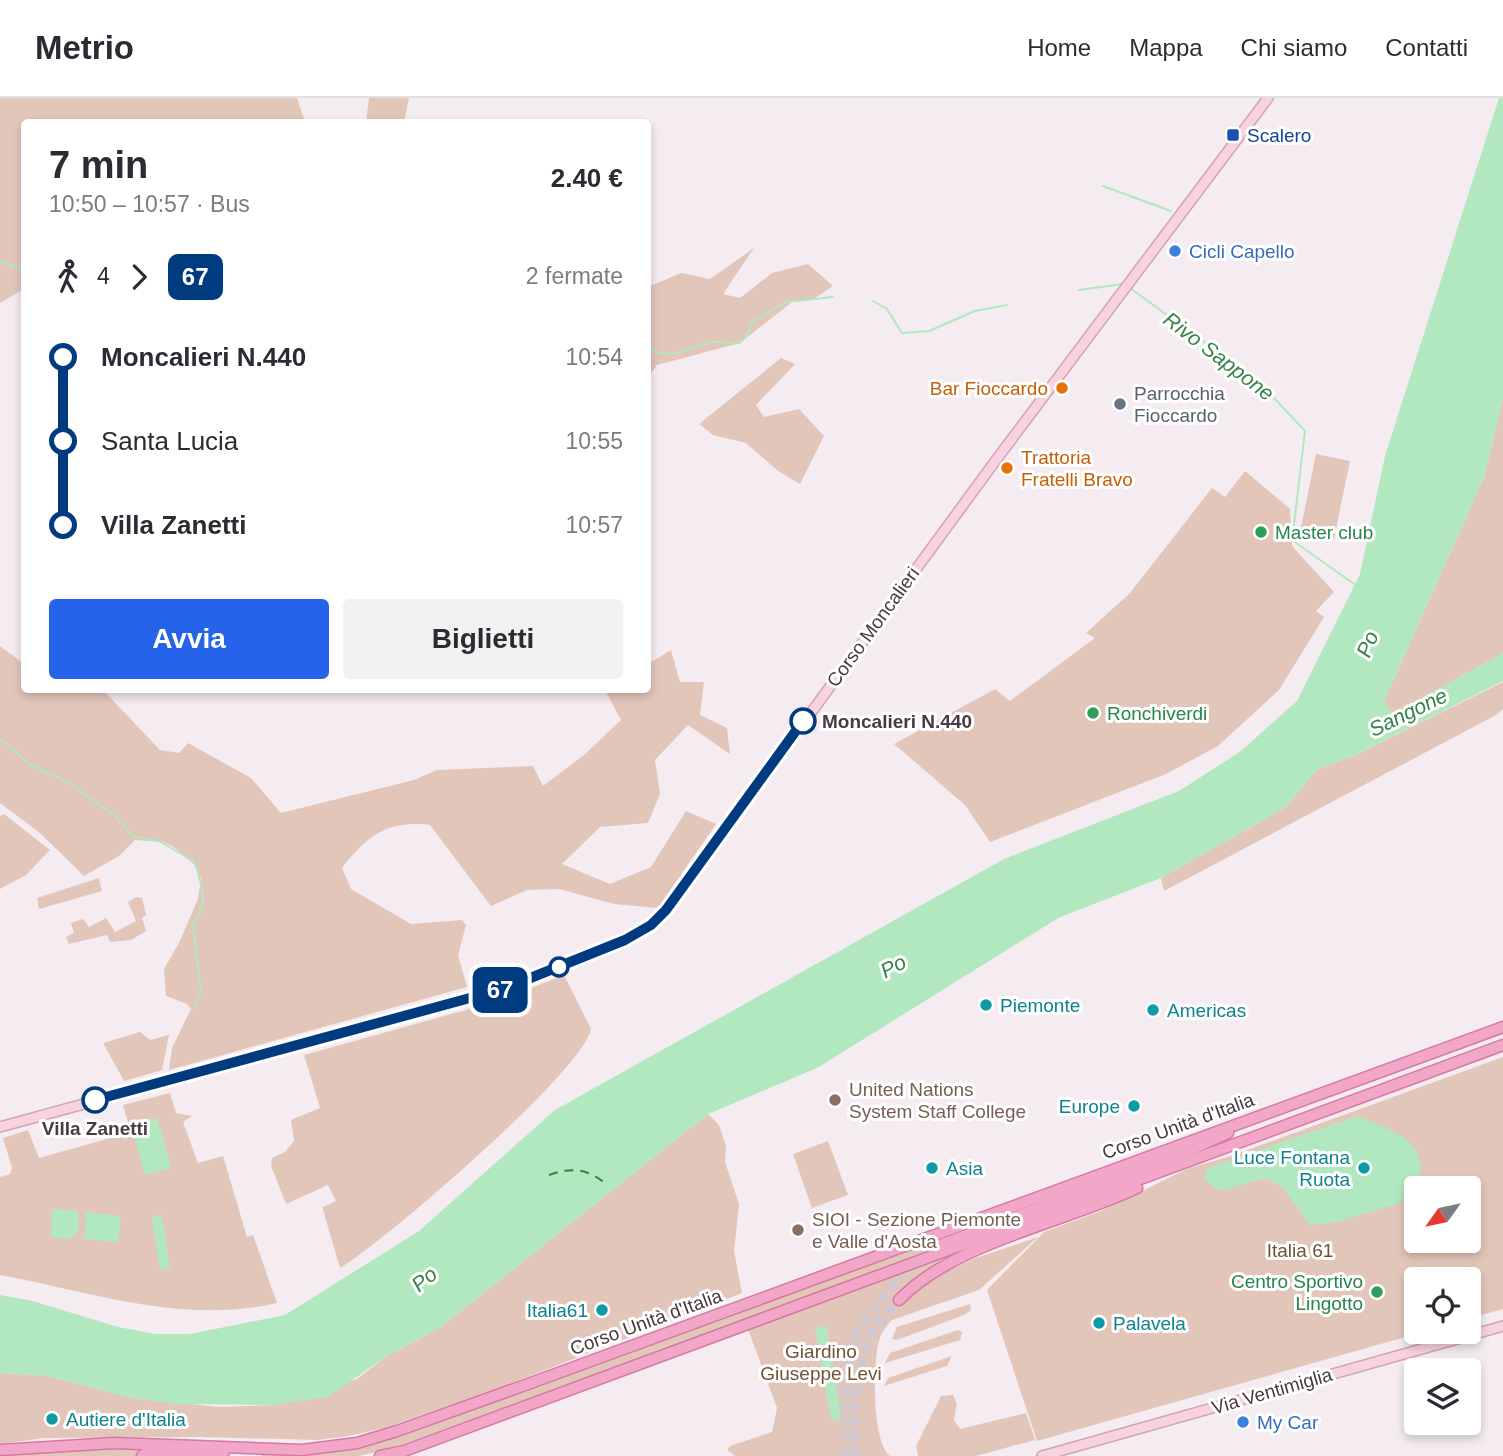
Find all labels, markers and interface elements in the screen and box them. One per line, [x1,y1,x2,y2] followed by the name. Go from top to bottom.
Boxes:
[35,29,134,66] text: Metrio
[1027,34,1091,61] text: Home
[1129,34,1203,61] text: Mappa
[1241,34,1347,61] text: Chi siamo
[1385,34,1468,61] text: Contatti
[1247,125,1311,146] place label: Scalero
[1225,127,1241,143] marker: Scalero
[49,144,148,186] text: 7 min
[551,163,623,193] text: 2.40 €
[49,191,250,217] text: 10:50 – 10:57 · Bus
[1189,241,1295,262] place label: Cicli Capello
[1167,243,1183,259] marker: Cicli Capello
[49,258,87,296] icon: walk
[120,258,158,296] icon: forward
[97,263,110,289] text: 4
[182,263,209,290] text: 67
[526,263,623,289] text: 2 fermate
[1159,307,1279,405] water label: Rivo Sappone
[101,342,306,372] text: Moncalieri N.440
[565,344,623,370] text: 10:54
[930,378,1048,399] place label: Bar Fioccardo
[1054,380,1070,396] marker: Bar Fioccardo
[1134,383,1225,426] place label: Parrocchia Fioccardo
[1112,396,1128,412] marker: Parrocchia Fioccardo
[101,426,238,456] text: Santa Lucia
[565,428,623,454] text: 10:55
[1021,447,1133,490] place label: Trattoria Fratelli Bravo
[999,460,1015,476] marker: Trattoria Fratelli Bravo
[101,510,246,540] text: Villa Zanetti
[565,512,623,538] text: 10:57
[1275,522,1373,543] place label: Master club
[1253,524,1269,540] marker: Master club
[823,563,923,691] street label: Corso Moncalieri
[49,599,329,679] button: Avvia
[343,599,623,679] button: Biglietti
[1352,627,1383,660] water label: Po
[1365,683,1451,741] water label: Sangone
[1107,703,1207,724] place label: Ronchiverdi
[1085,705,1101,721] marker: Ronchiverdi
[790,708,816,734] marker: Moncalieri N.440
[822,711,972,732] place label: Moncalieri N.440
[876,950,910,982] water label: Po
[549,957,569,977] unlabelled marker
[468,967,532,1013] line badge: 67
[487,976,513,1003] text: 67
[1000,995,1080,1016] place label: Piemonte
[978,997,994,1013] marker: Piemonte
[1167,1000,1246,1021] place label: Americas
[1145,1002,1161,1018] marker: Americas
[849,1079,1026,1122] place label: United Nations System Staff College
[82,1087,108,1113] marker: Villa Zanetti
[1099,1089,1257,1163] street label: Corso Unità d'Italia
[827,1092,843,1108] marker: United Nations System Staff College
[1059,1096,1120,1117] place label: Europe
[1126,1098,1142,1114] marker: Europe
[42,1118,148,1139] place label: Villa Zanetti
[1234,1147,1350,1190] place label: Luce Fontana Ruota
[946,1158,983,1179] place label: Asia
[924,1160,940,1176] marker: Asia
[1356,1160,1372,1176] marker: Luce Fontana Ruota
[1404,1176,1480,1253] north arrow
[1404,1176,1481,1435] map controls
[812,1209,1021,1252] place label: SIOI - Sezione Piemonte e Valle d'Aosta
[790,1222,806,1238] marker: SIOI - Sezione Piemonte e Valle d'Aosta
[1267,1240,1333,1261] park label: Italia 61
[407,1262,441,1296] water label: Po
[1404,1267,1481,1344] button: locate
[1231,1271,1363,1314] place label: Centro Sportivo Lingotto
[1369,1284,1385,1300] marker: Centro Sportivo Lingotto
[567,1285,725,1359] street label: Corso Unità d'Italia
[527,1300,588,1321] place label: Italia61
[594,1302,610,1318] marker: Italia61
[1113,1313,1186,1334] place label: Palavela
[1091,1315,1107,1331] marker: Palavela
[760,1341,882,1384] park label: Giardino Giuseppe Levi
[1404,1358,1481,1435] button: layers
[1209,1364,1335,1418] street label: Via Ventimiglia
[66,1409,186,1430] place label: Autiere d'Italia
[44,1411,60,1427] marker: Autiere d'Italia
[1257,1412,1319,1433] place label: My Car
[1235,1414,1251,1430] marker: My Car

